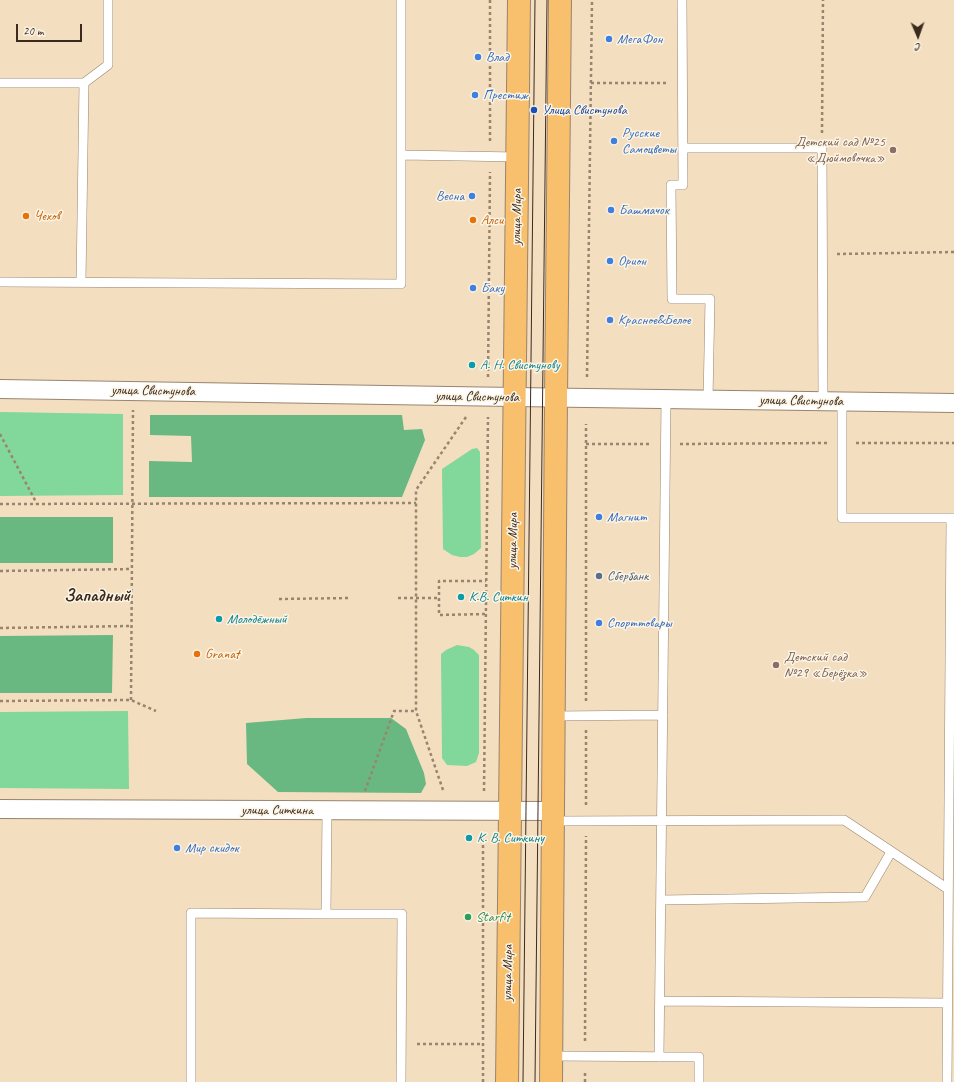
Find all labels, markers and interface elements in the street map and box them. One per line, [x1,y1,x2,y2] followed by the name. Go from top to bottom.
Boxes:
[18,16,84,42] scale bar
[898,16,938,56] north arrow
[23,23,43,39] text: 20 m
[617,31,662,47] place label: МегаФон
[604,34,614,44] marker: МегаФон
[915,41,921,55] text: С
[486,49,509,65] place label: Влад
[473,52,483,62] marker: Влад
[483,87,528,103] place label: Престиж
[470,90,480,100] marker: Престиж
[542,102,627,118] place label: Улица Свистунова
[529,105,539,115] marker: Улица Свистунова
[622,125,676,158] place label: Русские Самоцветы
[795,134,885,166] place label: Детский сад №25 «Дюймовочка»
[609,136,619,146] marker: Русские Самоцветы
[888,145,898,155] marker: Детский сад №25 «Дюймовочка»
[436,188,464,204] place label: Весна
[508,189,526,245] street label: улица Мира
[467,191,477,201] marker: Весна
[619,202,669,218] place label: Башмачок
[606,205,616,215] marker: Башмачок
[34,208,60,224] place label: Чехов
[21,211,31,221] marker: Чехов
[481,212,503,228] place label: Алси
[468,215,478,225] marker: Алси
[618,253,646,269] place label: Орион
[605,256,615,266] marker: Орион
[481,280,504,296] place label: Баку
[468,283,478,293] marker: Баку
[618,312,690,328] place label: Красное&Белое
[605,315,615,325] marker: Красное&Белое
[480,357,560,373] place label: А. Н. Свистунову
[467,360,477,370] marker: А. Н. Свистунову
[111,382,195,400] street label: улица Свистунова
[435,388,519,406] street label: улица Свистунова
[759,392,843,410] street label: улица Свистунова
[607,509,647,525] place label: Магнит
[594,512,604,522] marker: Магнит
[504,513,522,569] street label: улица Мира
[607,568,648,584] place label: Сбербанк
[594,571,604,581] marker: Сбербанк
[64,585,130,607] district label: Западный
[469,589,528,605] place label: К.В. Ситкин
[456,592,466,602] marker: К.В. Ситкин
[227,611,287,627] place label: Молодёжный
[214,614,224,624] marker: Молодёжный
[607,615,672,631] place label: Спорттовары
[594,618,604,628] marker: Спорттовары
[205,646,239,662] place label: Granat
[192,649,202,659] marker: Granat
[784,649,867,682] place label: Детский сад №29 «Берёзка»
[771,660,781,670] marker: Детский сад №29 «Берёзка»
[241,802,313,818] street label: улица Ситкина
[477,830,544,846] place label: К. В. Ситкину
[464,833,474,843] marker: К. В. Ситкину
[185,840,239,856] place label: Мир скидок
[172,843,182,853] marker: Мир скидок
[476,909,510,925] place label: Starfit
[463,912,473,922] marker: Starfit
[499,945,517,1001] street label: улица Мира

